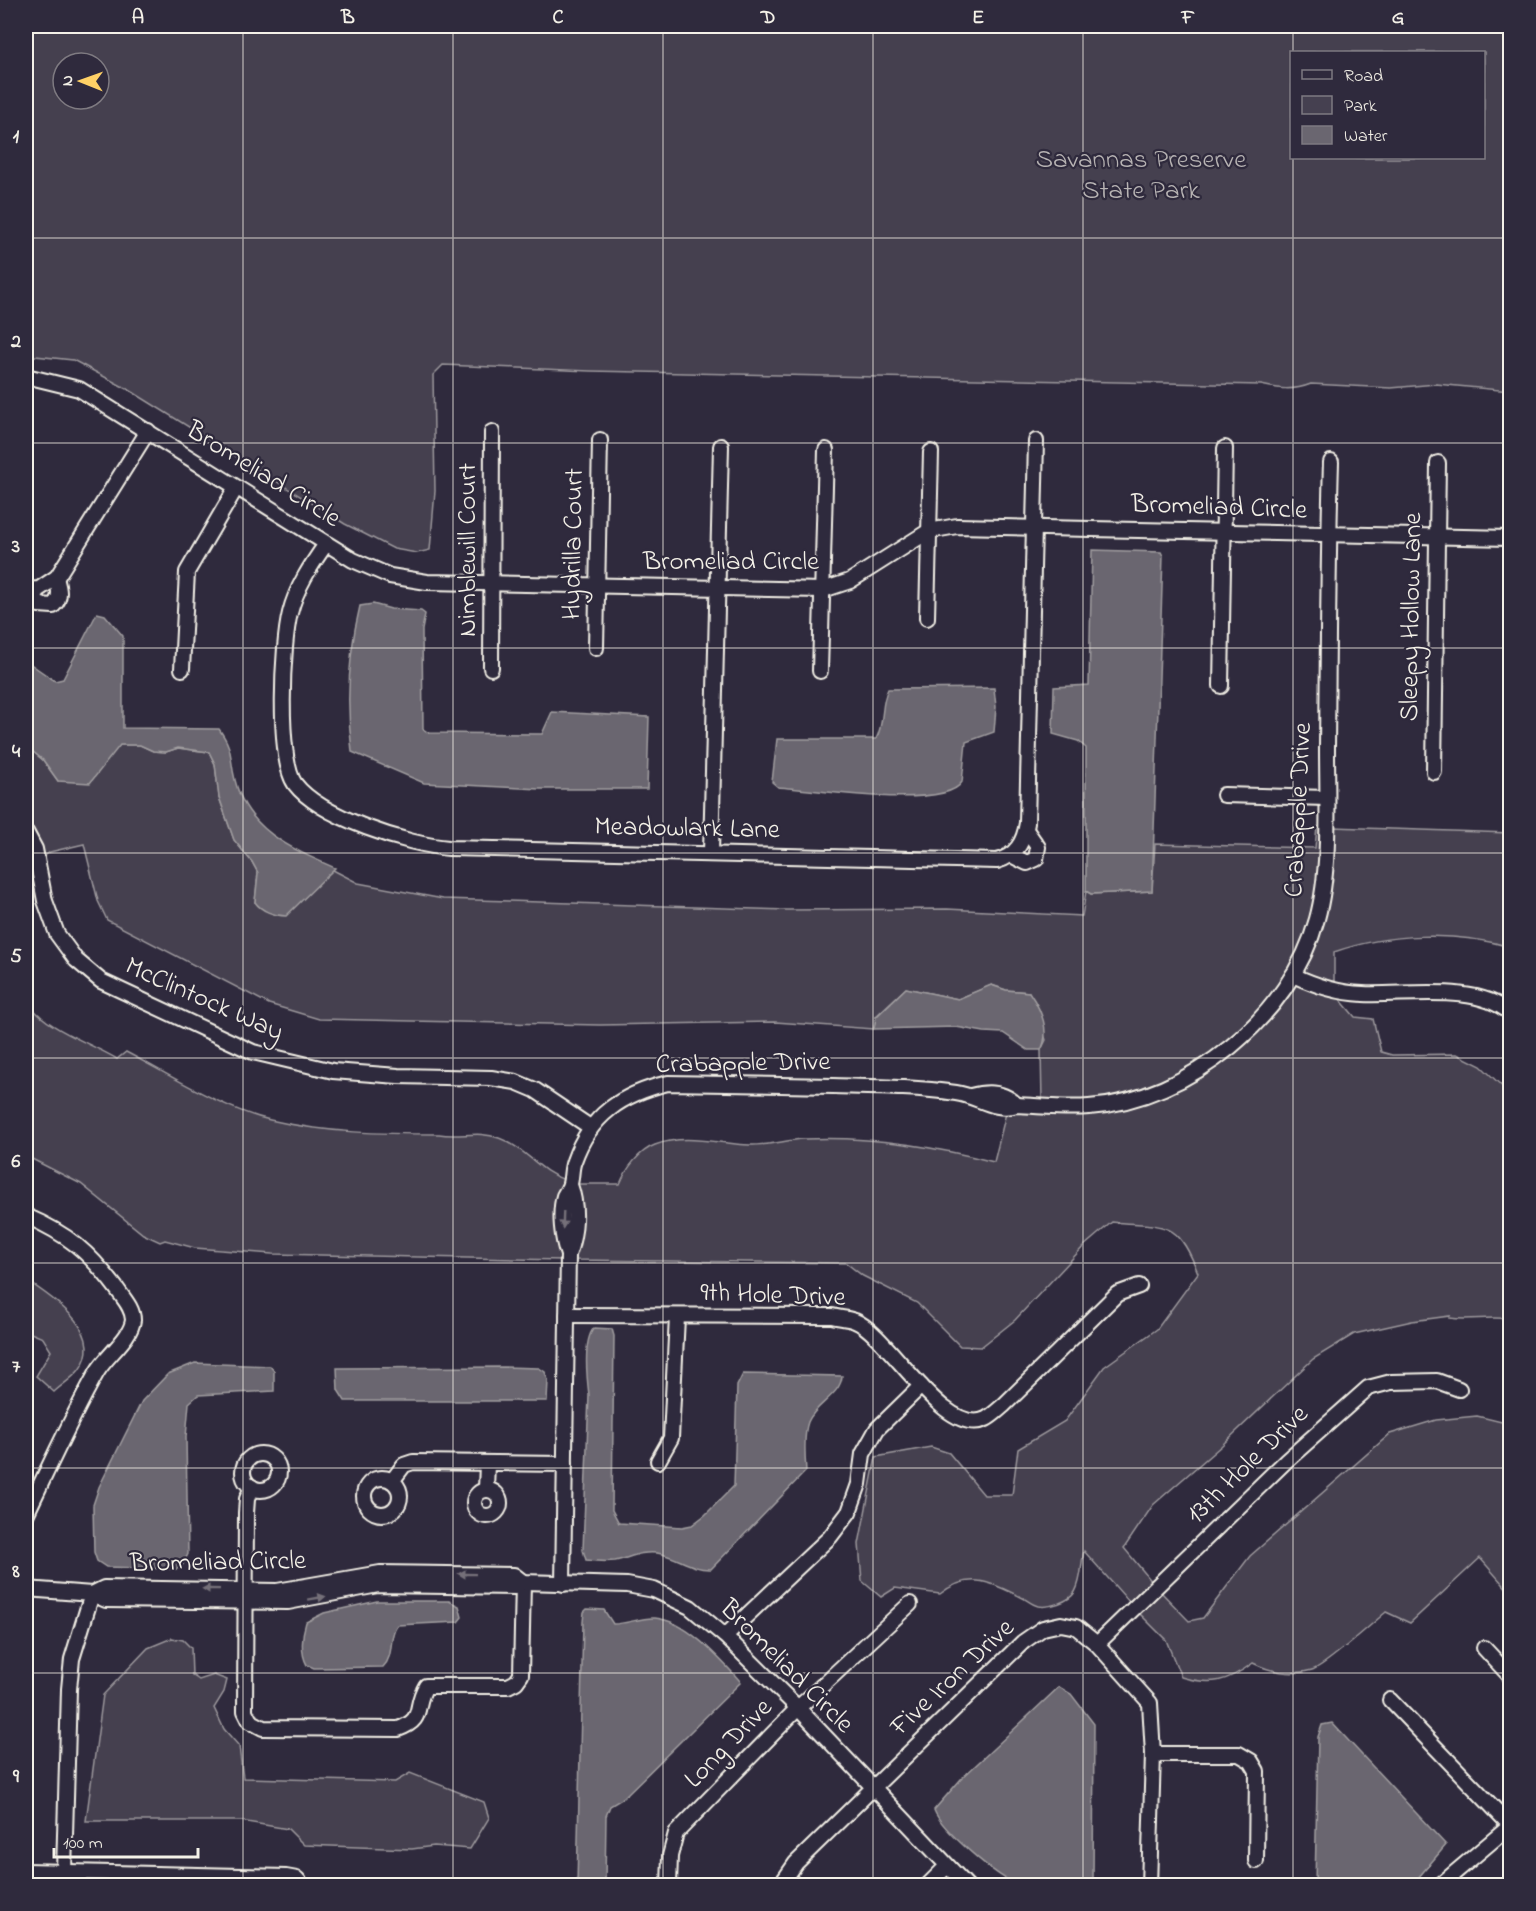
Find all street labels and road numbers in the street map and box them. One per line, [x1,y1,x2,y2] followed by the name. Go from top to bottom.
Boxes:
[177,411,349,539] street label: Bromeliad Circle
[449,463,488,637] street label: Nimblewill Court
[553,468,595,620] street label: Hydrilla Court
[1129,485,1309,531] street label: Bromeliad Circle
[1391,511,1433,722] street label: Sleepy Hollow Lane
[642,543,820,582] street label: Bromeliad Circle
[1275,721,1323,898] street label: Crabapple Drive
[594,808,781,850] street label: Meadowlark Lane
[118,948,290,1052] street label: McClintock Way
[655,1043,832,1085] street label: Crabapple Drive
[700,1274,847,1318] street label: 9th Hole Drive
[1178,1396,1319,1534] street label: 13th Hole Drive
[129,1542,307,1584] street label: Bromeliad Circle
[709,1590,863,1744] street label: Bromeliad Circle
[881,1609,1025,1747] street label: Five Iron Drive
[676,1689,783,1798] street label: Long Drive

